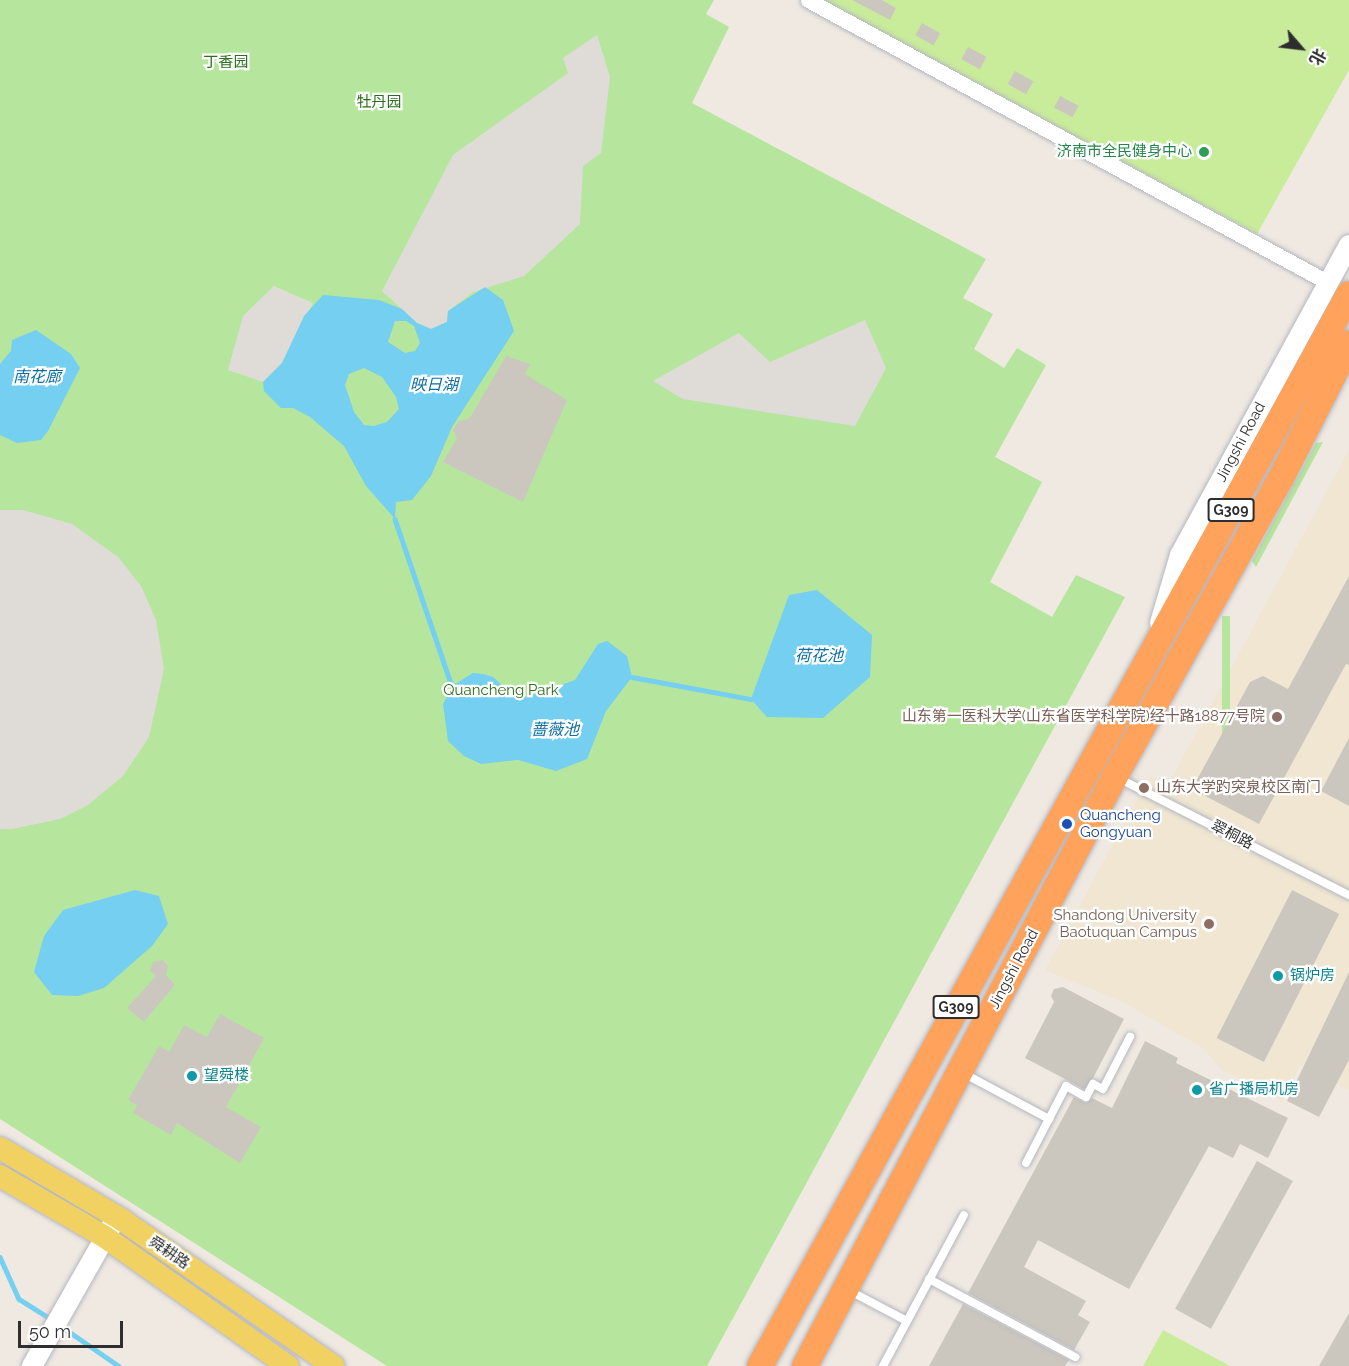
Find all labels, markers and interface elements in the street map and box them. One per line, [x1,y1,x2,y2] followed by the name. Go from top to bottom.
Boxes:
[1271,18,1331,78] north arrow
[1305,45,1329,68] text: 北
[204,54,248,72] park label: 丁香园
[357,94,401,112] park label: 牡丹园
[1057,143,1192,161] place label: 济南市全民健身中心
[1197,145,1211,159] marker: 济南市全民健身中心
[13,367,61,387] water label: 南花廊
[410,375,458,395] water label: 映日湖
[1212,399,1270,485] street label: Jingshi Road
[1207,499,1255,521] road number: G309
[795,646,843,666] water label: 荷花池
[443,682,559,700] park label: Quancheng Park
[902,708,1265,726] place label: 山东第一医科大学(山东省医学科学院)经十路18877号院
[1270,710,1284,724] marker: 山东第一医科大学(山东省医学科学院)经十路18877号院
[531,720,579,740] water label: 蔷薇池
[1156,779,1321,797] place label: 山东大学趵突泉校区南门
[1137,781,1151,795] marker: 山东大学趵突泉校区南门
[1080,806,1161,841] place label: Quancheng Gongyuan
[1058,815,1076,833] marker: Quancheng Gongyuan
[1208,817,1256,853] street label: 翠桐路
[1053,906,1197,941] place label: Shandong University Baotuquan Campus
[1202,917,1216,931] marker: Shandong University Baotuquan Campus
[985,926,1043,1012] street label: Jingshi Road
[1290,967,1335,985] place label: 锅炉房
[1271,969,1285,983] marker: 锅炉房
[932,996,980,1018] road number: G309
[204,1067,249,1085] place label: 望舜楼
[185,1069,199,1083] marker: 望舜楼
[1209,1081,1299,1099] place label: 省广播局机房
[1190,1083,1204,1097] marker: 省广播局机房
[145,1233,193,1273] street label: 舜耕路
[21,1309,126,1347] scale bar
[29,1321,71,1342] text: 50 m

